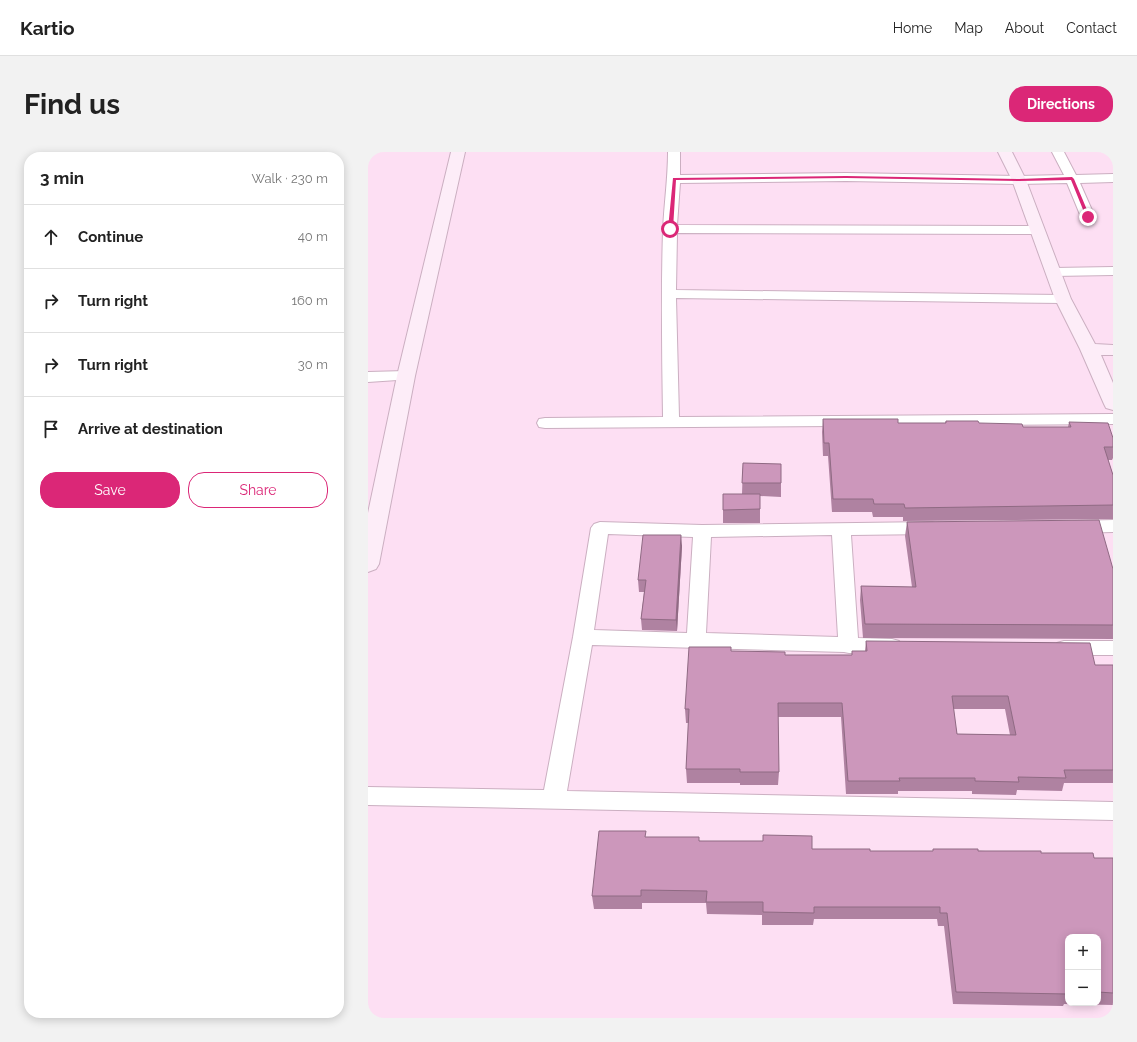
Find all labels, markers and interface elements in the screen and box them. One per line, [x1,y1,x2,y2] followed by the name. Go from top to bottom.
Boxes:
[20,17,75,39] text: Kartio
[893,20,932,36] text: Home
[954,20,983,36] text: Map
[1005,20,1044,36] text: About
[1066,20,1117,36] text: Contact
[1009,86,1113,122] button: Directions
[24,88,120,121] text: Find us
[40,168,84,188] text: 3 min
[252,171,328,186] text: Walk · 230 m
[1079,208,1097,226] route end
[661,220,679,238] route start
[40,226,62,248] icon: ahead
[78,228,143,246] text: Continue
[298,229,328,244] text: 40 m
[40,290,62,312] icon: right
[78,292,148,310] text: Turn right
[291,293,328,308] text: 160 m
[40,354,62,376] icon: right
[78,356,148,374] text: Turn right
[298,357,328,372] text: 30 m
[40,418,62,440] icon: arrive
[78,420,223,438] text: Arrive at destination
[40,472,180,508] button: Save
[188,472,328,508] button: Share
[1065,934,1101,1006] map controls
[1065,934,1101,970] button: +
[1065,970,1101,1006] button: −

